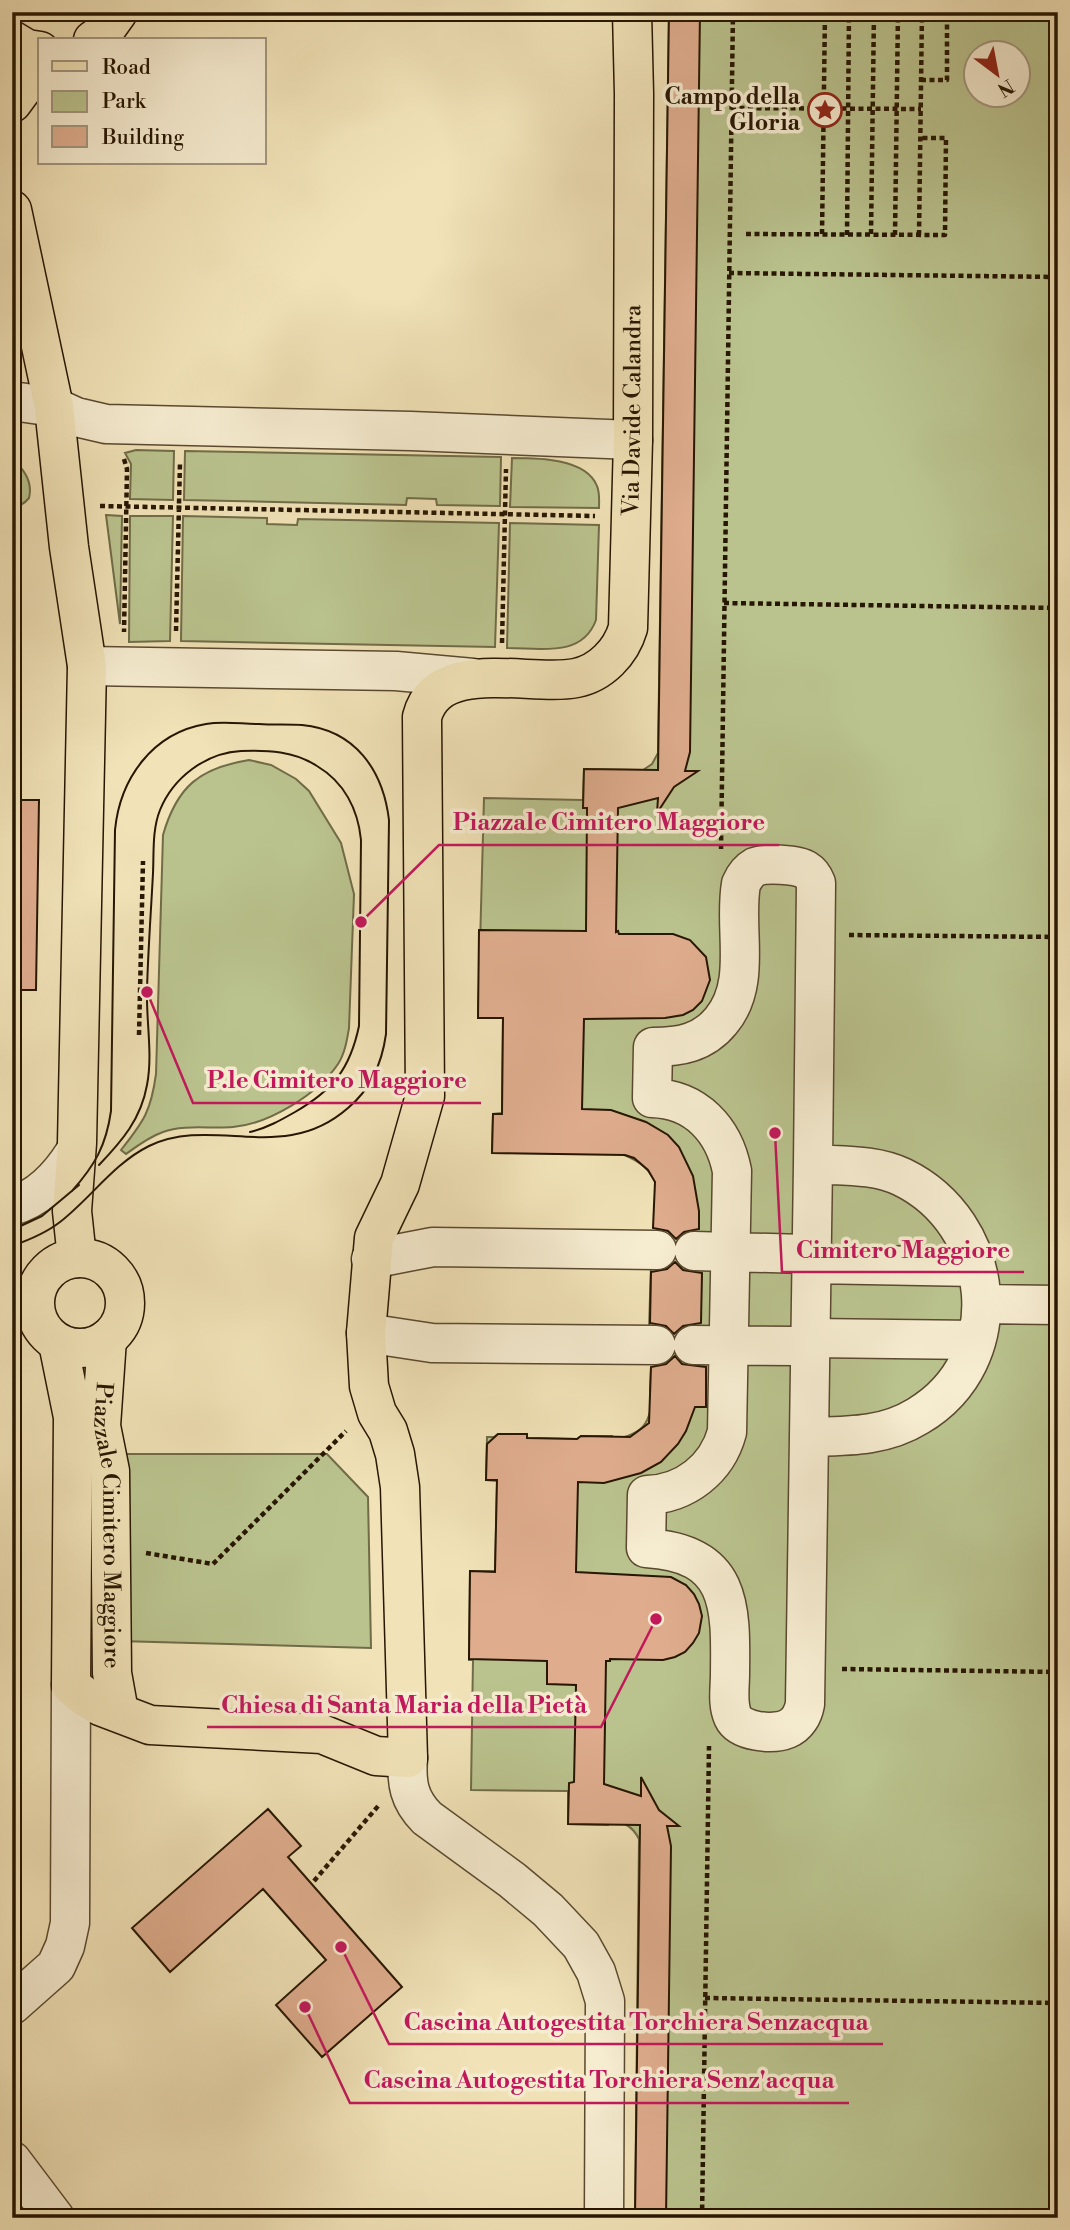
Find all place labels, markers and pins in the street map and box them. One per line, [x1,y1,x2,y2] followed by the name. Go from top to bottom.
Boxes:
[664,83,801,137] place label: Campo della Gloria
[806,91,844,129] place icon: Campo della Gloria
[439,800,779,845] callout: Piazzale Cimitero Maggiore
[193,1058,481,1103] callout: P.le Cimitero Maggiore
[782,1227,1024,1272] callout: Cimitero Maggiore
[207,1682,601,1727] callout: Chiesa di Santa Maria della Pietà
[389,1999,883,2044] callout: Cascina Autogestita Torchiera Senzacqua
[350,2058,849,2103] callout: Cascina Autogestita Torchiera Senz'acqua

